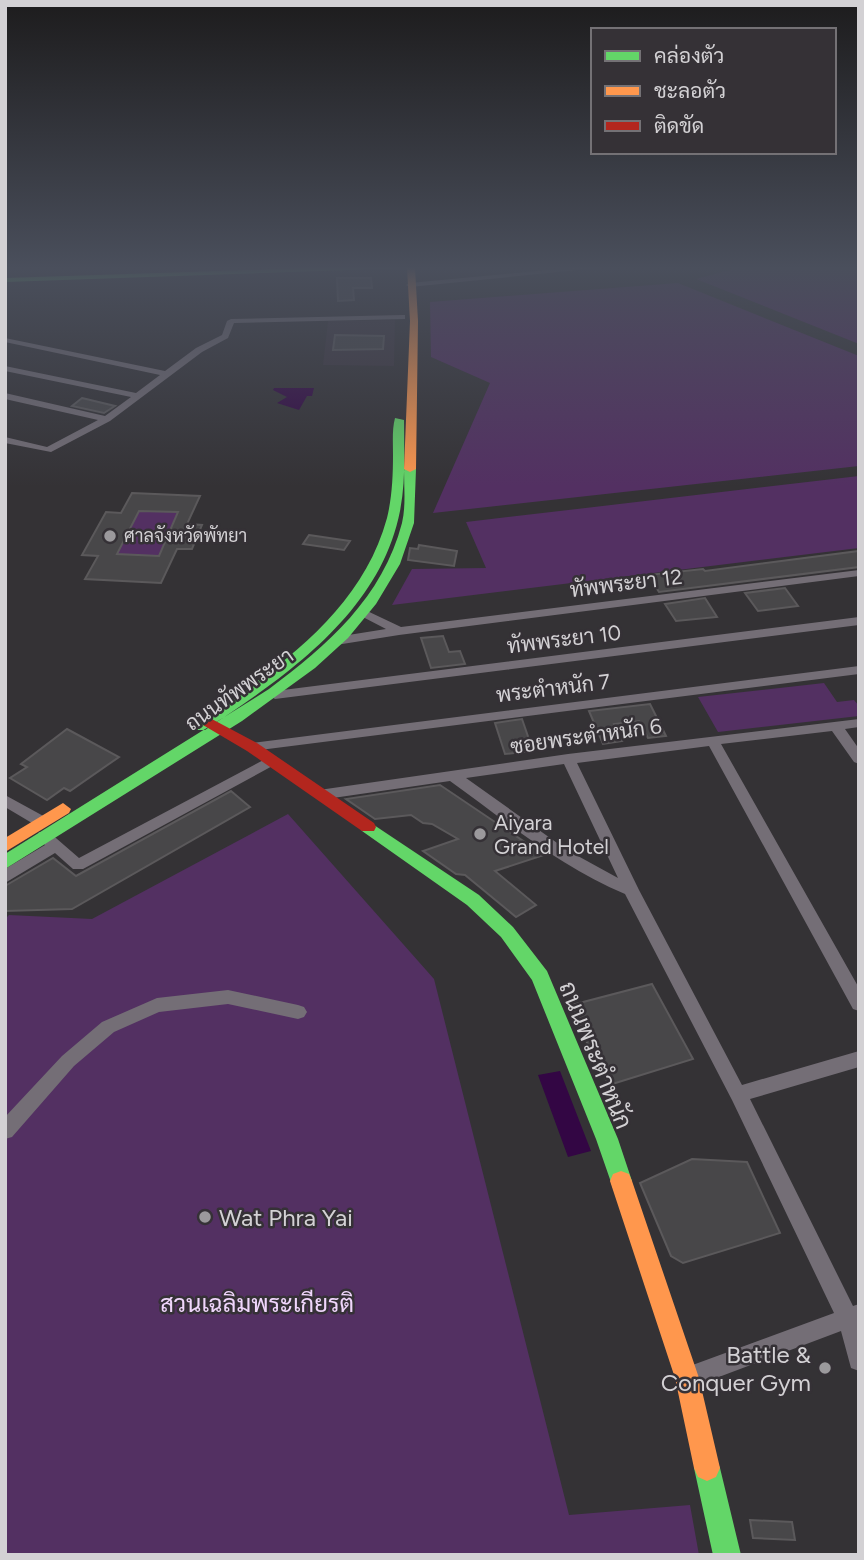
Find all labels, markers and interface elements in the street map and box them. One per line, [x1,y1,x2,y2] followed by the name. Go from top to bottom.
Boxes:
[591,28,836,154] legend
[654,43,724,68] text: คล่องตัว
[654,78,726,103] text: ชะลอตัว
[654,113,704,138] text: ติดขัด
[124,525,247,547] place label: ศาลจังหวัดพัทยา
[102,528,118,544] marker: ศาลจังหวัดพัทยา
[568,564,684,602] street label: ทัพพระยา 12
[505,620,623,658] street label: ทัพพระยา 10
[180,642,298,736] street label: ถนนทัพพระยา
[495,669,611,707] street label: พระตำหนัก 7
[509,713,663,759] street label: ซอยพระตำหนัก 6
[494,810,609,859] place label: Aiyara Grand Hotel
[472,826,488,842] marker: Aiyara Grand Hotel
[553,977,639,1133] street label: ถนนพระตำหนัก
[219,1203,353,1232] place label: Wat Phra Yai
[197,1209,213,1225] marker: Wat Phra Yai
[160,1289,354,1318] park label: สวนเฉลิมพระเกียรติ
[661,1340,812,1397] place label: Battle & Conquer Gym
[817,1360,833,1376] marker: Battle & Conquer Gym

